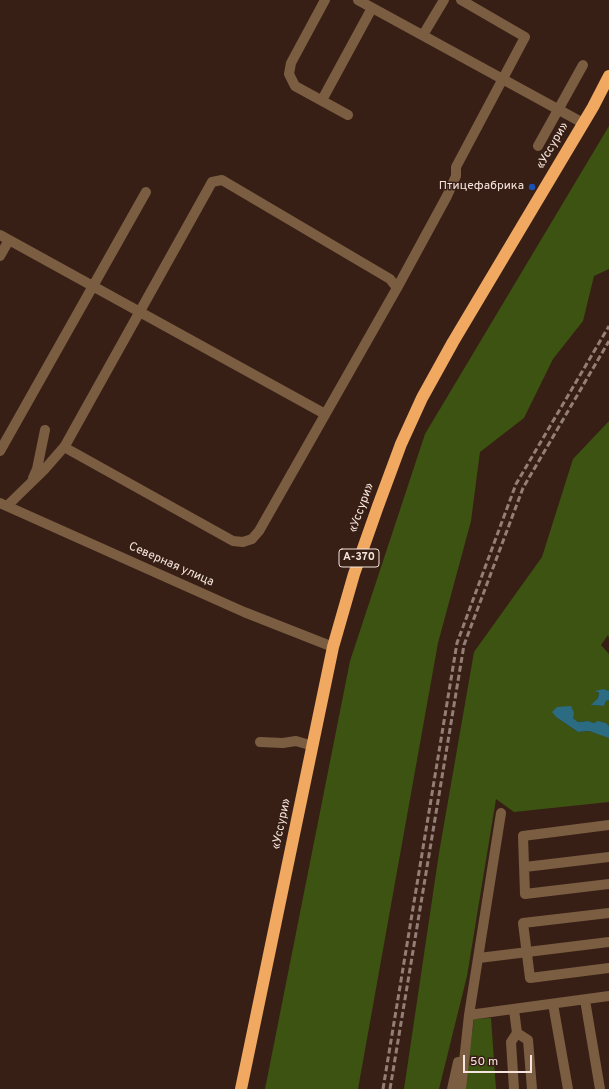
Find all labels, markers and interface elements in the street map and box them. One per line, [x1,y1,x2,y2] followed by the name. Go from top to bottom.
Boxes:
[534,120,572,172] street label: «Уссури»
[439,180,524,194] place label: Птицефабрика
[527,182,537,192] marker: Птицефабрика
[346,481,378,535] street label: «Уссури»
[126,540,216,590] street label: Северная улица
[339,549,379,567] road number: А-370
[270,797,294,851] street label: «Уссури»
[465,1047,534,1073] scale bar
[470,1054,498,1070] text: 50 m

